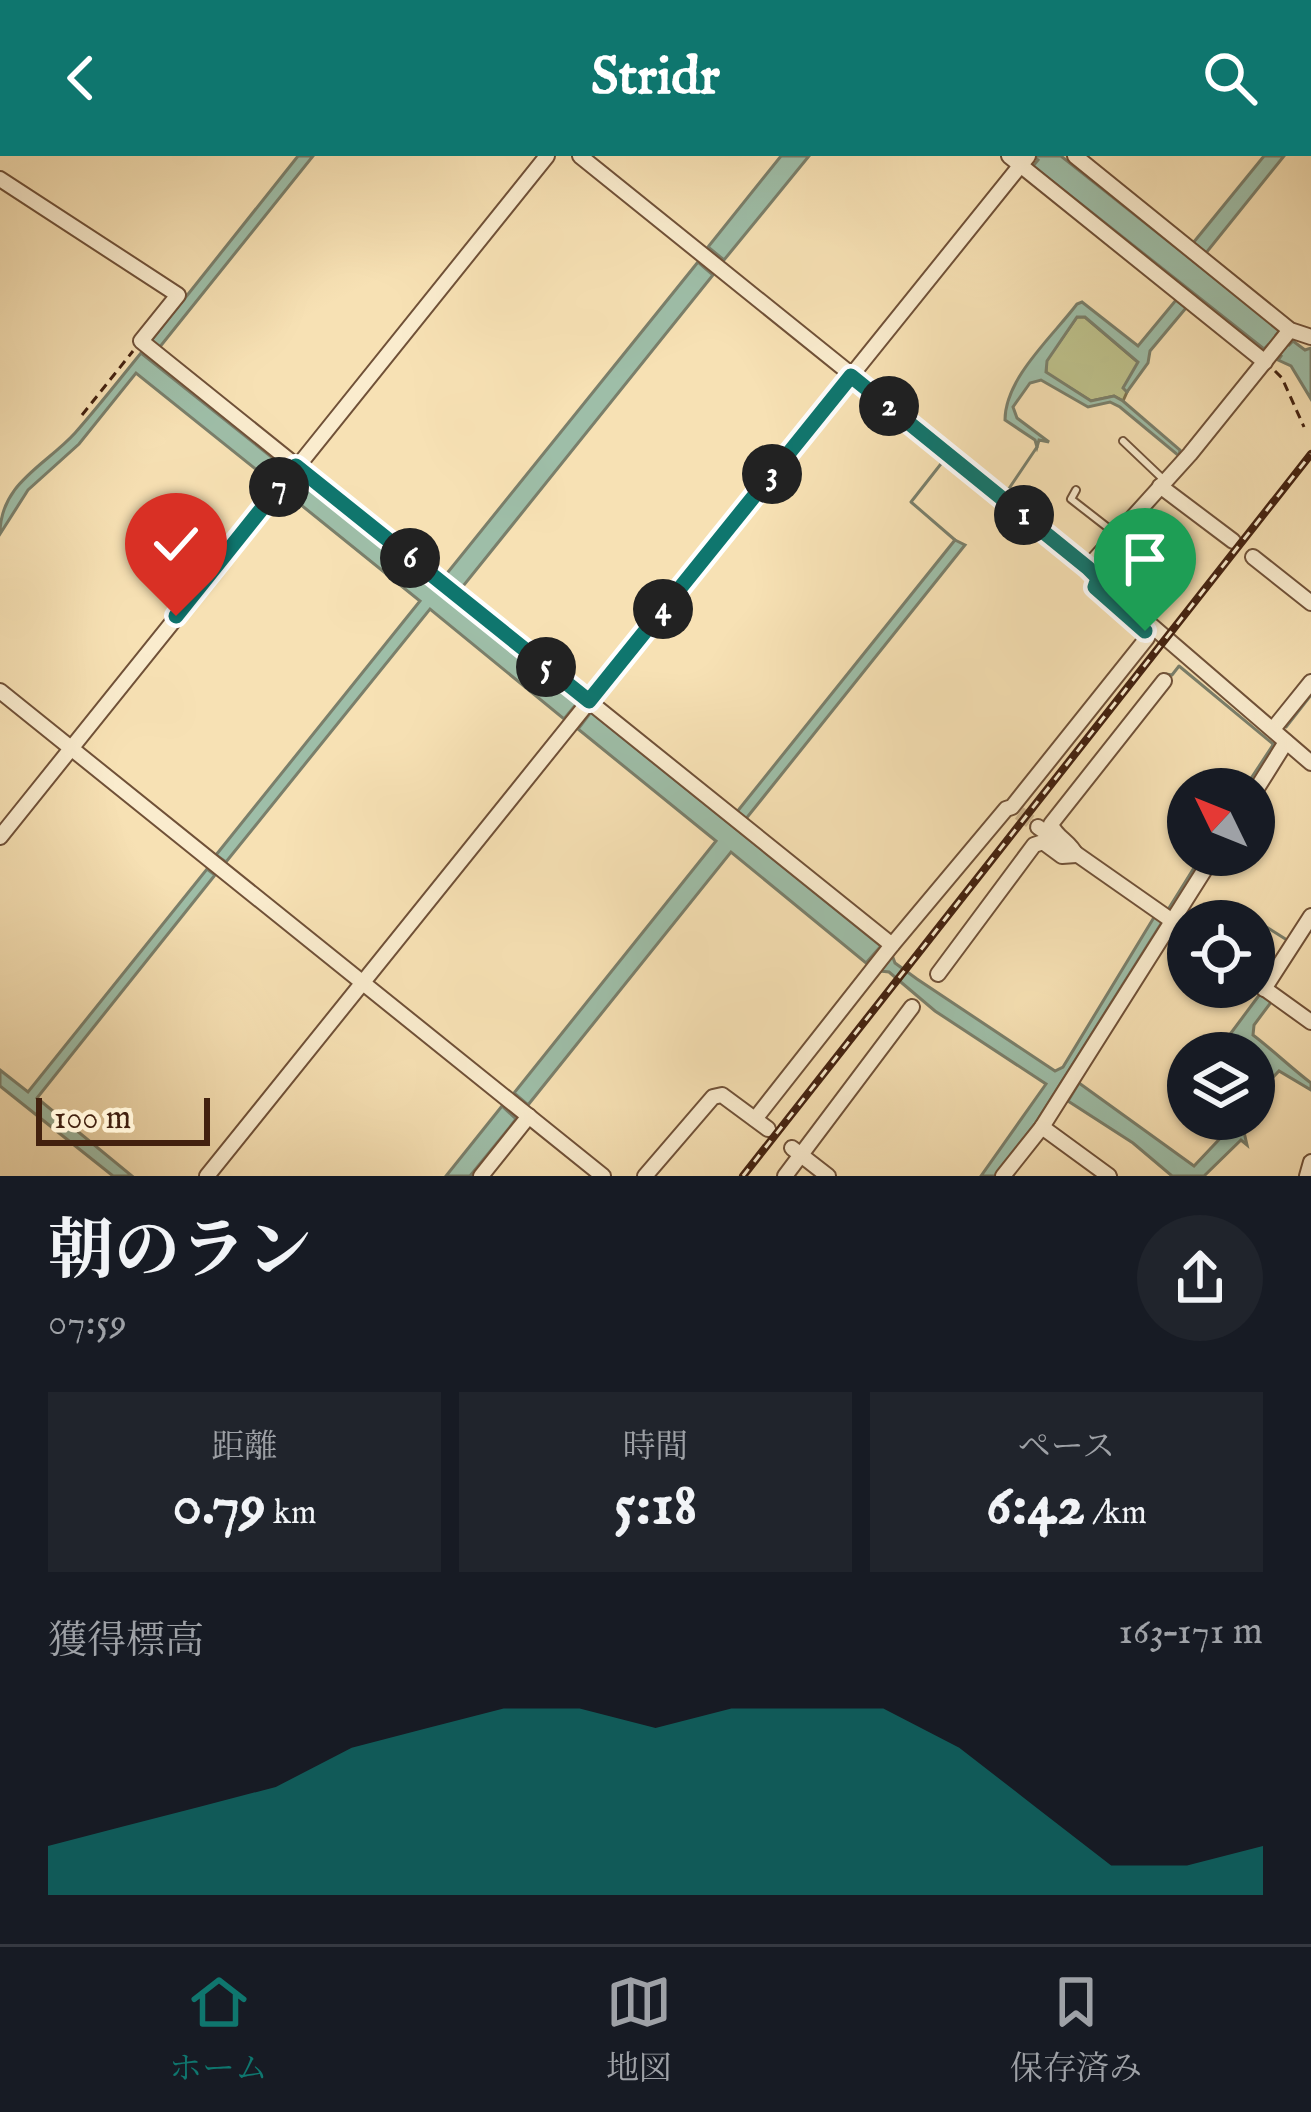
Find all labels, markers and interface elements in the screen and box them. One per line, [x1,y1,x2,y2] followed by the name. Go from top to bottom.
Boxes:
[591,44,720,113] text: Stridr
[48,45,114,111] icon: back
[1197,45,1263,111] icon: search
[859,376,919,436] pin: 2
[881,385,897,427] text: 2
[742,444,802,504] pin: 3
[766,453,778,495] text: 3
[249,457,309,517] pin: 7
[271,466,287,508] text: 7
[994,485,1054,545] pin: 1
[125,493,227,616] pin
[1018,494,1030,536] text: 1
[1094,508,1196,631] pin
[143,511,209,577] icon: check
[1112,526,1178,592] icon: arrive
[380,528,440,588] pin: 6
[403,537,417,579] text: 6
[633,579,693,639] pin: 4
[655,588,671,630] text: 4
[516,637,576,697] pin: 5
[540,646,552,688] text: 5
[1167,768,1275,876] north arrow
[1167,768,1275,1140] map controls
[1167,900,1275,1008] button: locate
[1167,1032,1275,1140] button: layers
[36,1092,210,1145] scale bar
[54,1098,131,1140] text: 100 m
[48,1212,312,1296] text: 朝のラン
[1137,1215,1263,1341] button: share
[48,1299,127,1348] text: 07:59
[212,1427,278,1469] text: 距離
[623,1427,689,1469] text: 時間
[1018,1427,1115,1469] text: ペース
[173,1469,266,1545] text: 0.79
[614,1469,697,1545] text: 5:18
[986,1469,1085,1545] text: 6:42
[266,1493,316,1535] text: km
[1085,1493,1147,1535] text: /km
[1118,1608,1263,1657] text: 163–171 m
[48,1618,204,1667] text: 獲得標高
[169,1969,268,2091] tab: ホーム
[606,1969,672,2091] tab: 地図
[1010,1969,1142,2091] tab: 保存済み

